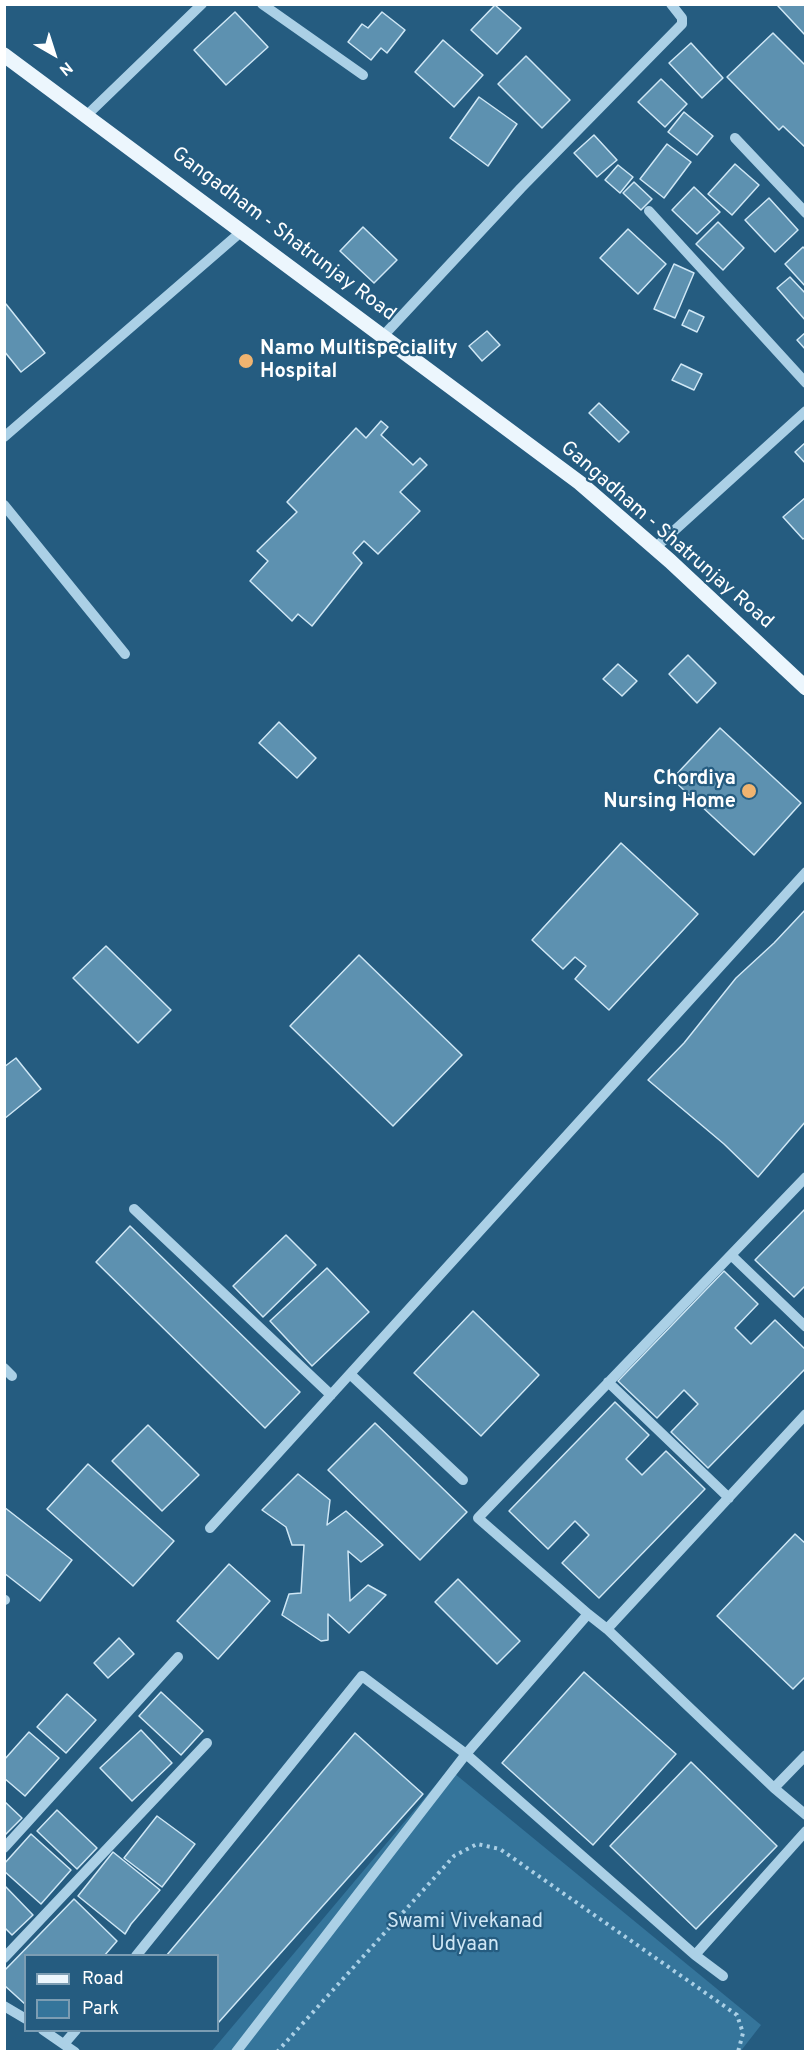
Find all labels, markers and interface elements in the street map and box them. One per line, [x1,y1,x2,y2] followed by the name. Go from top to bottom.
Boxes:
[24,24,84,84] north arrow
[55,57,76,79] text: N
[166,143,400,327] street label: Gangadham - Shatrunjay Road
[260,338,458,385] place label: Namo Multispeciality Hospital
[237,352,255,370] marker: Namo Multispeciality Hospital
[555,437,777,635] street label: Gangadham - Shatrunjay Road
[603,768,736,815] place label: Chordiya Nursing Home
[740,782,758,800] marker: Chordiya Nursing Home
[387,1911,543,1958] park label: Swami Vivekanad Udyaan
[24,1954,219,2032] legend
[82,1968,124,1991] text: Road
[82,1998,119,2021] text: Park

